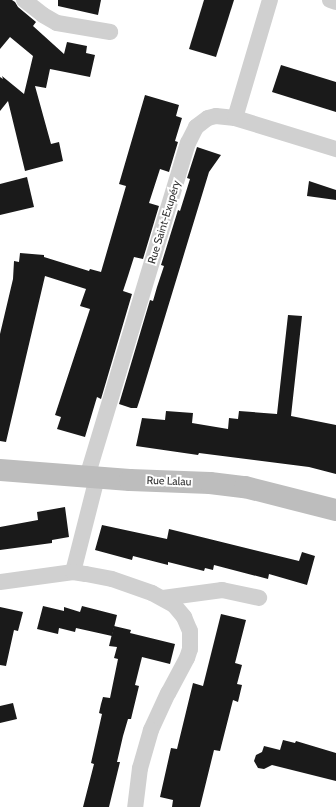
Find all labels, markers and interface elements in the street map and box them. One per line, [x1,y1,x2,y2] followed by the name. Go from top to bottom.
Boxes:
[145,179,183,265] street label: Rue Saint-Exupéry
[146,474,192,488] street label: Rue Lalau

